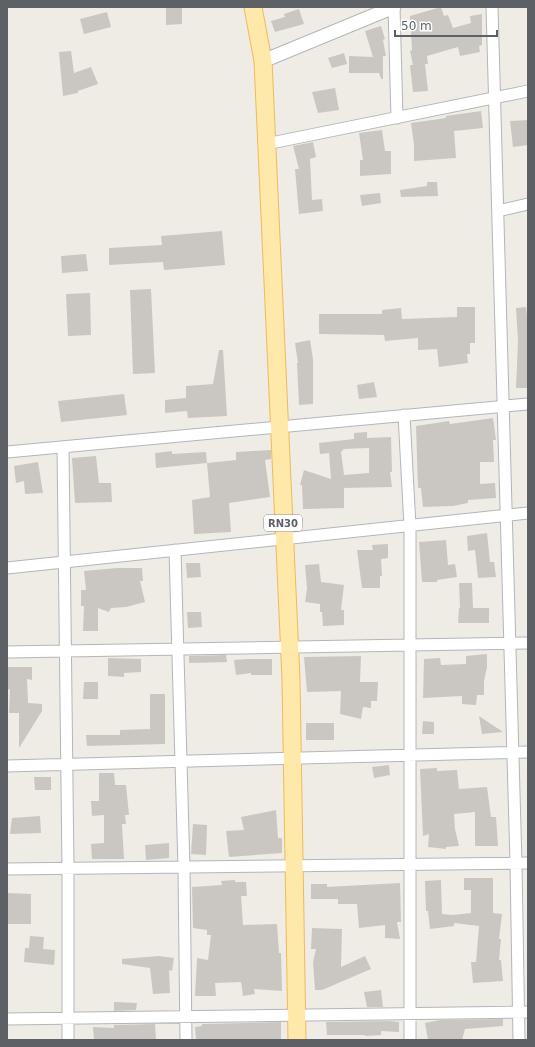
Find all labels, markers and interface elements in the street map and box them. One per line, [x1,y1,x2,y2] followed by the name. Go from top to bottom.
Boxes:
[395,12,497,38] scale bar
[401,19,432,33] text: 50 m
[264,515,302,531] road number: RN30

